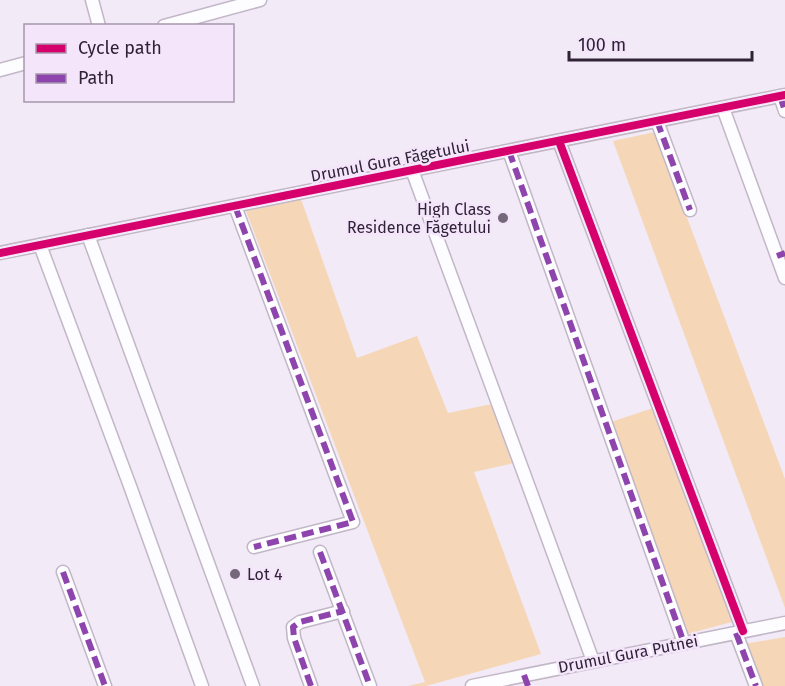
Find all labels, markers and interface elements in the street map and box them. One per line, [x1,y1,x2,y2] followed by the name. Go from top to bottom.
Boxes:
[24,24,234,102] legend
[569,24,752,62] scale bar
[578,34,626,56] text: 100 m
[78,37,162,59] text: Cycle path
[78,67,114,89] text: Path
[309,136,471,186] street label: Drumul Gura Făgetului
[347,200,491,237] place label: High Class Residence Făgetului
[496,211,510,225] marker: High Class Residence Făgetului
[247,565,283,584] place label: Lot 4
[228,567,242,581] marker: Lot 4
[556,631,700,677] street label: Drumul Gura Putnei

